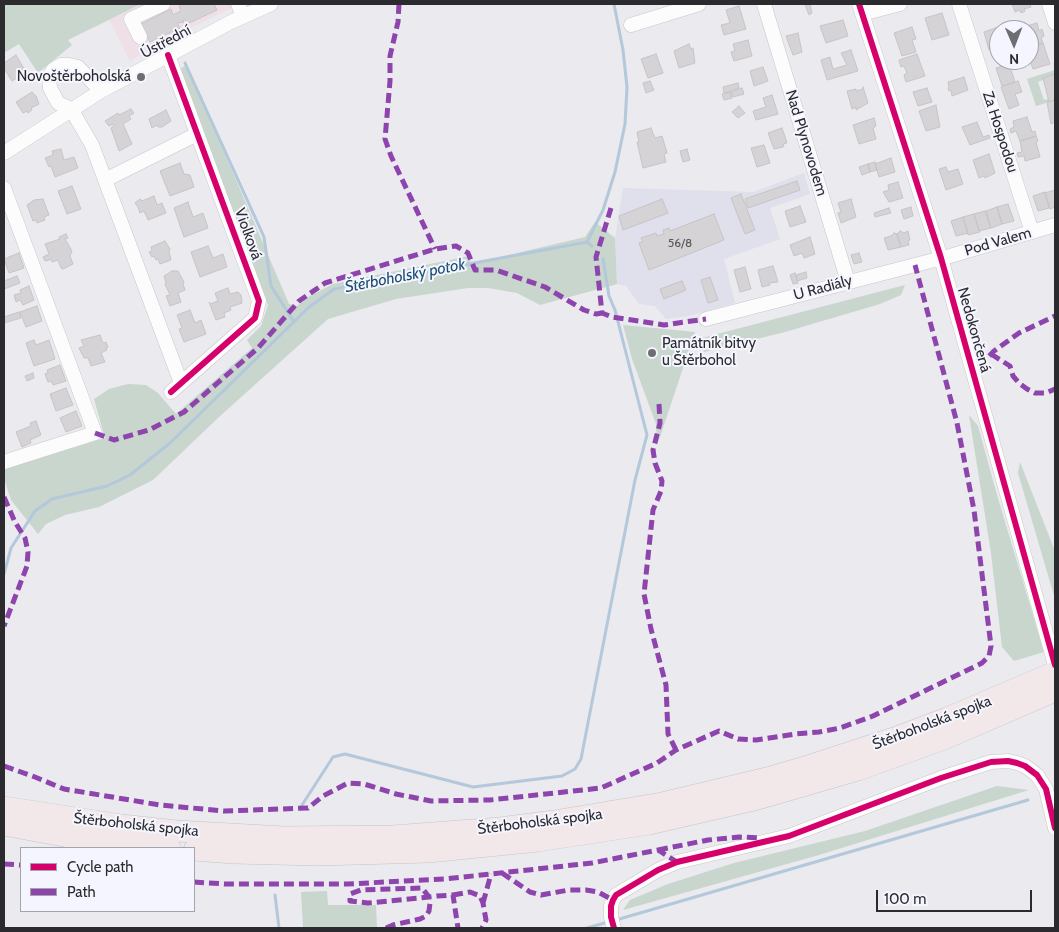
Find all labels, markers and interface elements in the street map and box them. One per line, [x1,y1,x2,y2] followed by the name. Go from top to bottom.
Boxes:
[989,20,1039,70] north arrow
[138,21,194,63] street label: Ústřední
[1009,50,1019,68] text: N
[17,68,131,86] place label: Novoštěrboholská
[135,71,147,83] marker: Novoštěrboholská
[781,88,831,198] street label: Nad Plynovodem
[978,89,1022,175] street label: Za Hospodou
[230,206,266,262] street label: Violková
[963,224,1033,260] street label: Pod Valem
[668,236,692,250] house number: 56/8
[343,255,467,297] water label: Štěrboholský potok
[792,272,854,304] street label: U Radiály
[953,285,995,375] street label: Nedokončená
[662,335,756,370] place label: Památník bitvy u Štěrbohol
[646,347,658,359] marker: Památník bitvy u Štěrbohol
[870,692,994,754] street label: Štěrboholská spojka
[476,805,604,839] street label: Štěrboholská spojka
[73,809,199,841] street label: Štěrboholská spojka
[20,847,195,912] legend
[67,858,133,876] text: Cycle path
[879,880,1035,912] scale bar
[67,883,96,901] text: Path
[884,890,926,908] text: 100 m

